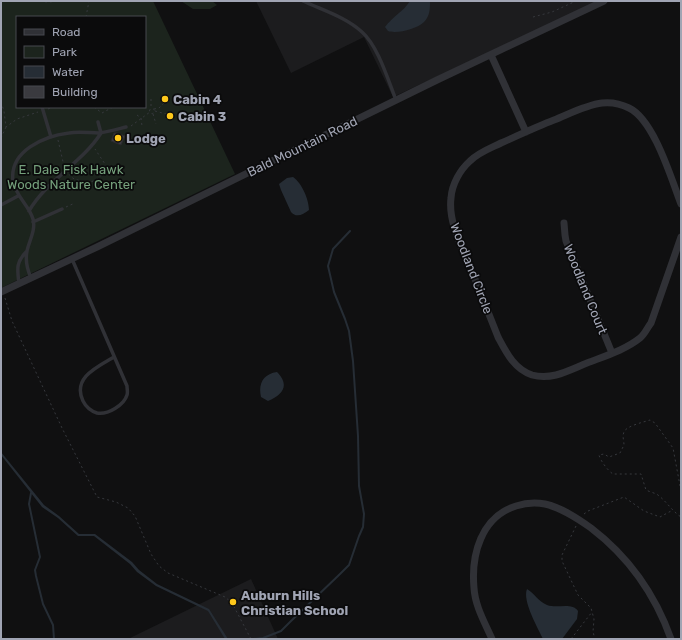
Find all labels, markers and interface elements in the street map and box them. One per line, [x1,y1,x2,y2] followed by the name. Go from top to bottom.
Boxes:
[16,16,146,108] legend
[52,25,80,39] text: Road
[52,45,78,59] text: Park
[52,65,84,79] text: Water
[52,85,98,99] text: Building
[173,92,222,107] place label: Cabin 4
[160,94,170,104] marker: Cabin 4
[178,109,227,124] place label: Cabin 3
[165,111,175,121] marker: Cabin 3
[245,113,360,180] street label: Bald Mountain Road
[126,131,166,146] place label: Lodge
[113,133,123,143] marker: Lodge
[7,162,135,192] park label: E. Dale Fisk Hawk Woods Nature Center
[447,221,496,316] street label: Woodland Circle
[561,242,610,336] street label: Woodland Court
[241,588,348,618] place label: Auburn Hills Christian School
[228,597,238,607] marker: Auburn Hills Christian School

